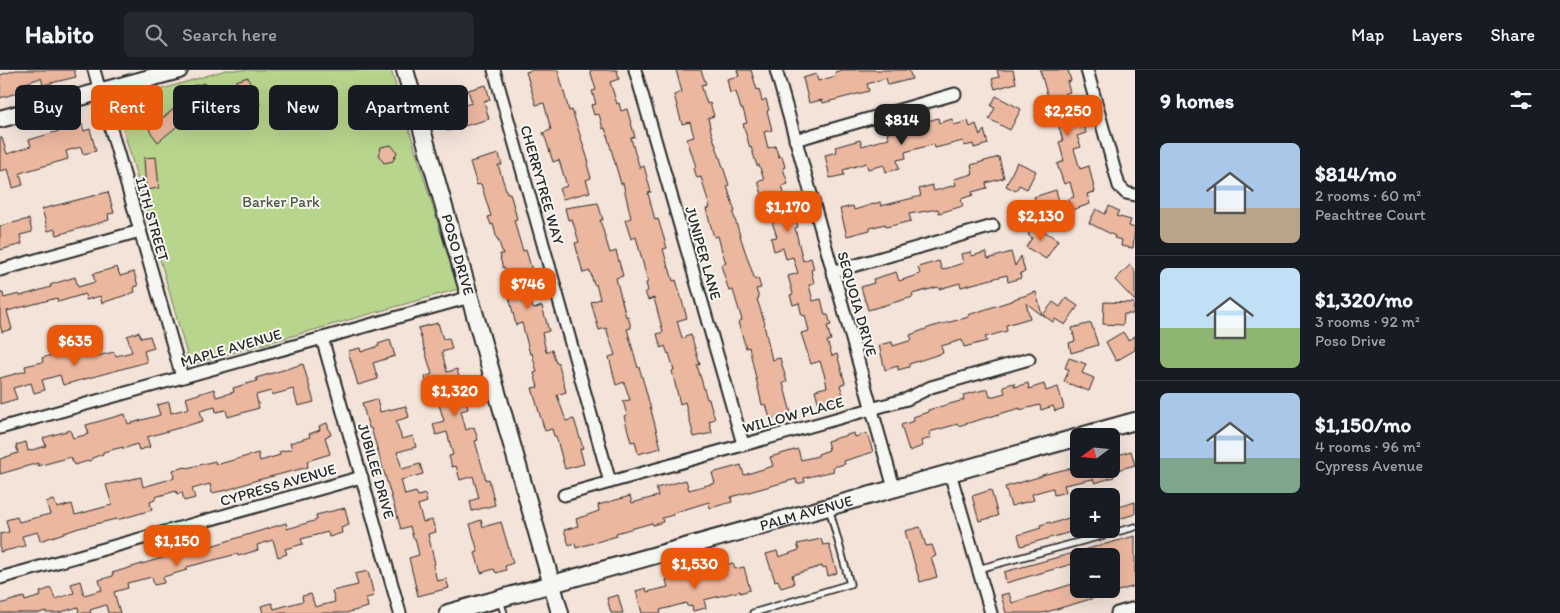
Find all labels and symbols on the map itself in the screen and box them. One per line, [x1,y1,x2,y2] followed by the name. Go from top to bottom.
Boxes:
[1027,94,1109,137] pin: $2,250
[872,104,932,146] pin: $814
[516,123,568,247] street label: CHERRYTREE WAY
[131,175,173,264] street label: 11TH STREET
[747,190,829,233] pin: $1,170
[242,193,320,211] park label: Barker Park
[1000,200,1082,242] pin: $2,130
[681,204,725,302] street label: JUNIPER LANE
[438,212,478,297] street label: POSO DRIVE
[833,249,881,359] street label: SEQUOIA DRIVE
[498,268,558,310] pin: $746
[45,324,105,367] pin: $635
[178,325,284,371] street label: MAPLE AVENUE
[414,374,496,417] pin: $1,320
[740,393,846,437] street label: WILLOW PLACE
[354,421,398,521] street label: JUBILEE DRIVE
[1070,428,1120,478] north arrow
[218,460,338,510] street label: CYPRESS AVENUE
[758,492,855,535] street label: PALM AVENUE
[136,524,218,567] pin: $1,150
[654,548,736,590] pin: $1,530

